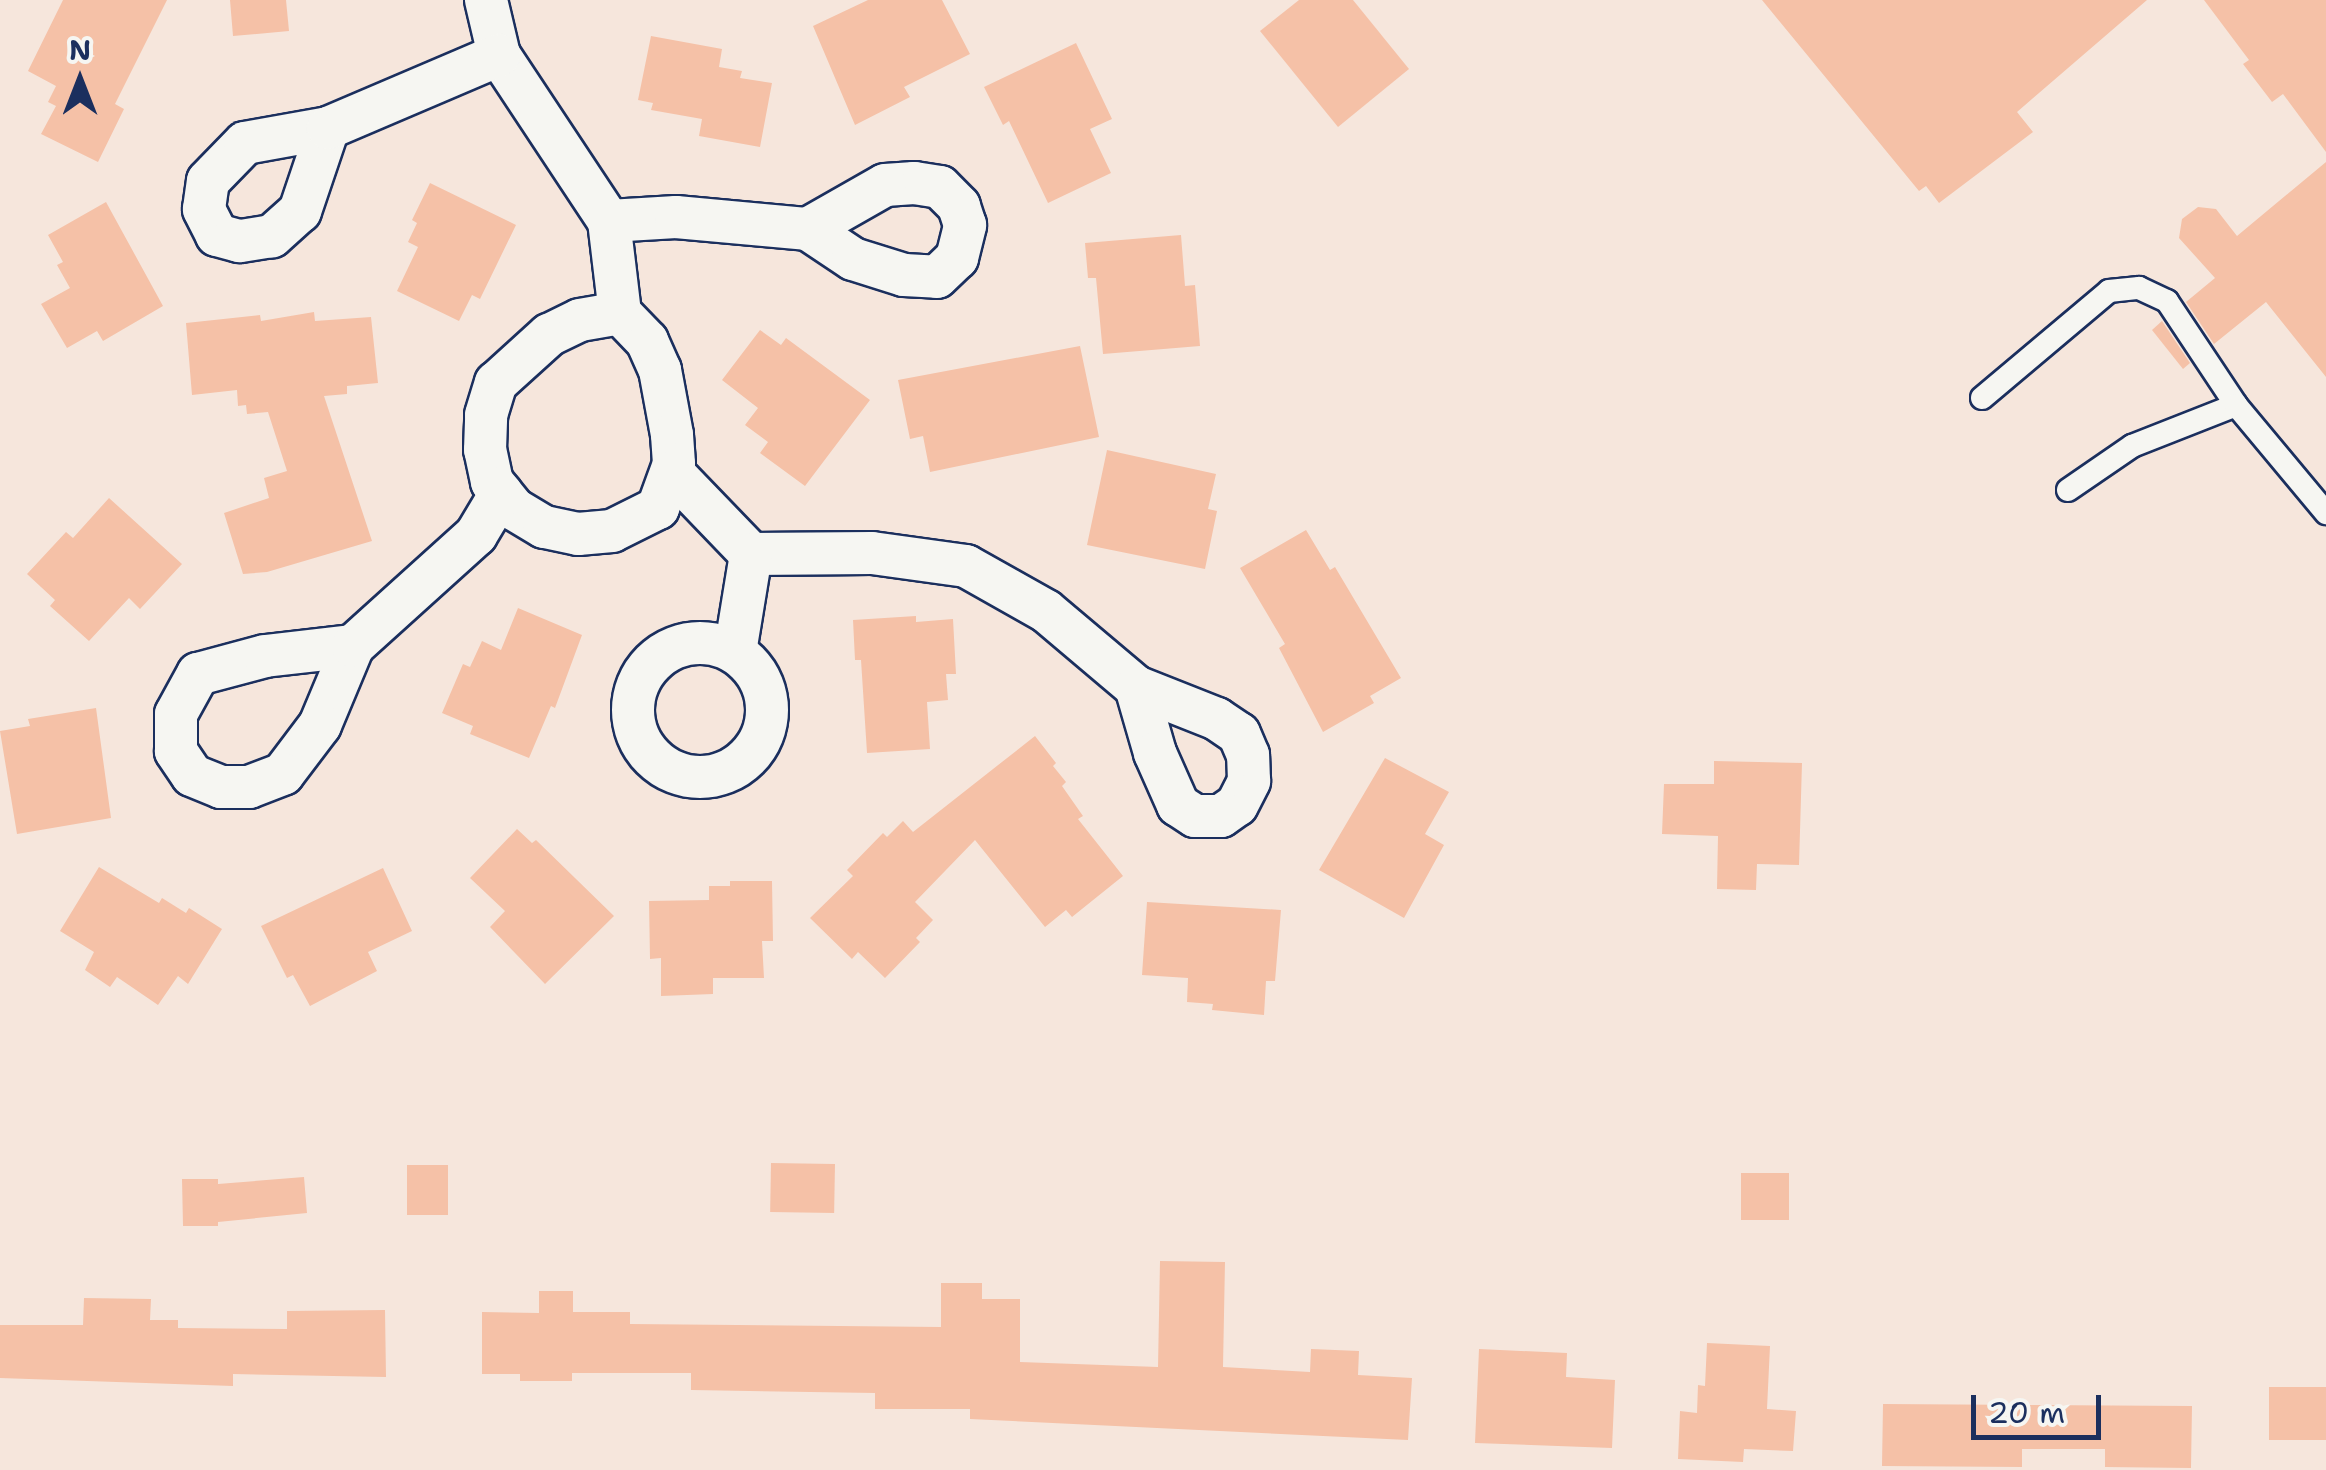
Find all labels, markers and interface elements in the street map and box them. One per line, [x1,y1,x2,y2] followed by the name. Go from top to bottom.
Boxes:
[30,30,130,130] north arrow
[69,31,91,69] text: N
[1976,1375,2106,1437] scale bar
[1988,1392,2065,1433] text: 20 m

